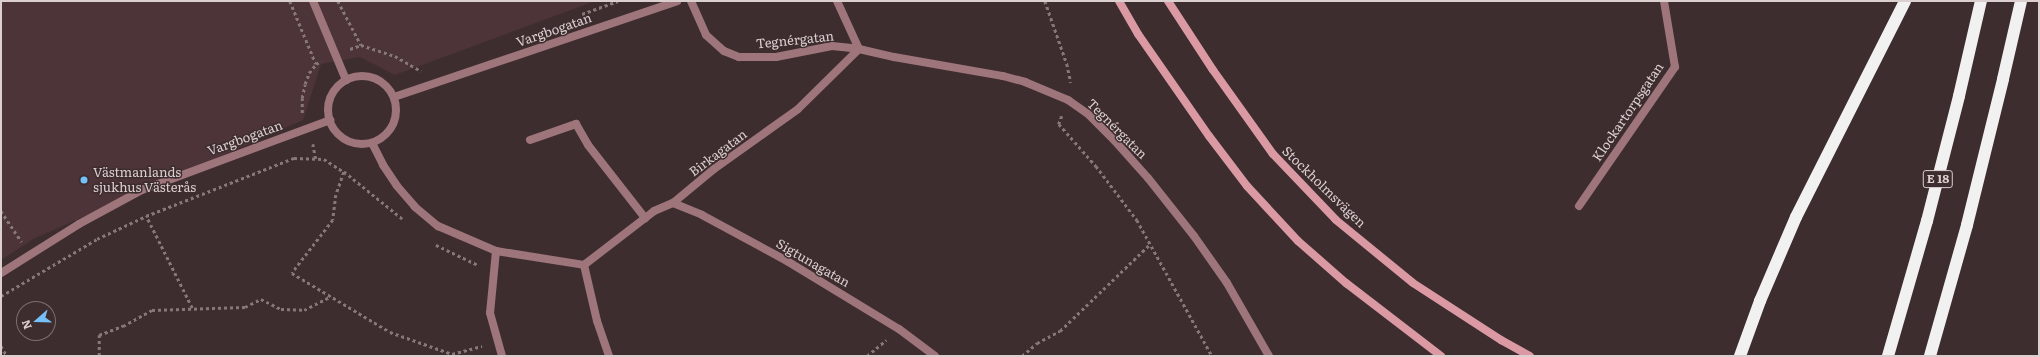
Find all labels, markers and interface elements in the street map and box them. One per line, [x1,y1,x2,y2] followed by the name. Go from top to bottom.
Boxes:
[514,10,594,50] street label: Vargbogatan
[755,28,835,52] street label: Tegnérgatan
[1589,60,1667,164] street label: Klockartorpsgatan
[1084,96,1150,162] street label: Tegnérgatan
[205,117,285,159] street label: Vargbogatan
[686,126,750,180] street label: Birkagatan
[1279,143,1369,231] street label: Stockholmsvägen
[93,165,196,196] place label: Västmanlands sjukhus Västerås
[1922,169,1954,189] road number: E 18
[78,174,90,186] marker: Västmanlands sjukhus Västerås
[773,236,853,290] street label: Sigtunagatan
[16,301,56,341] north arrow
[17,318,35,332] text: N

